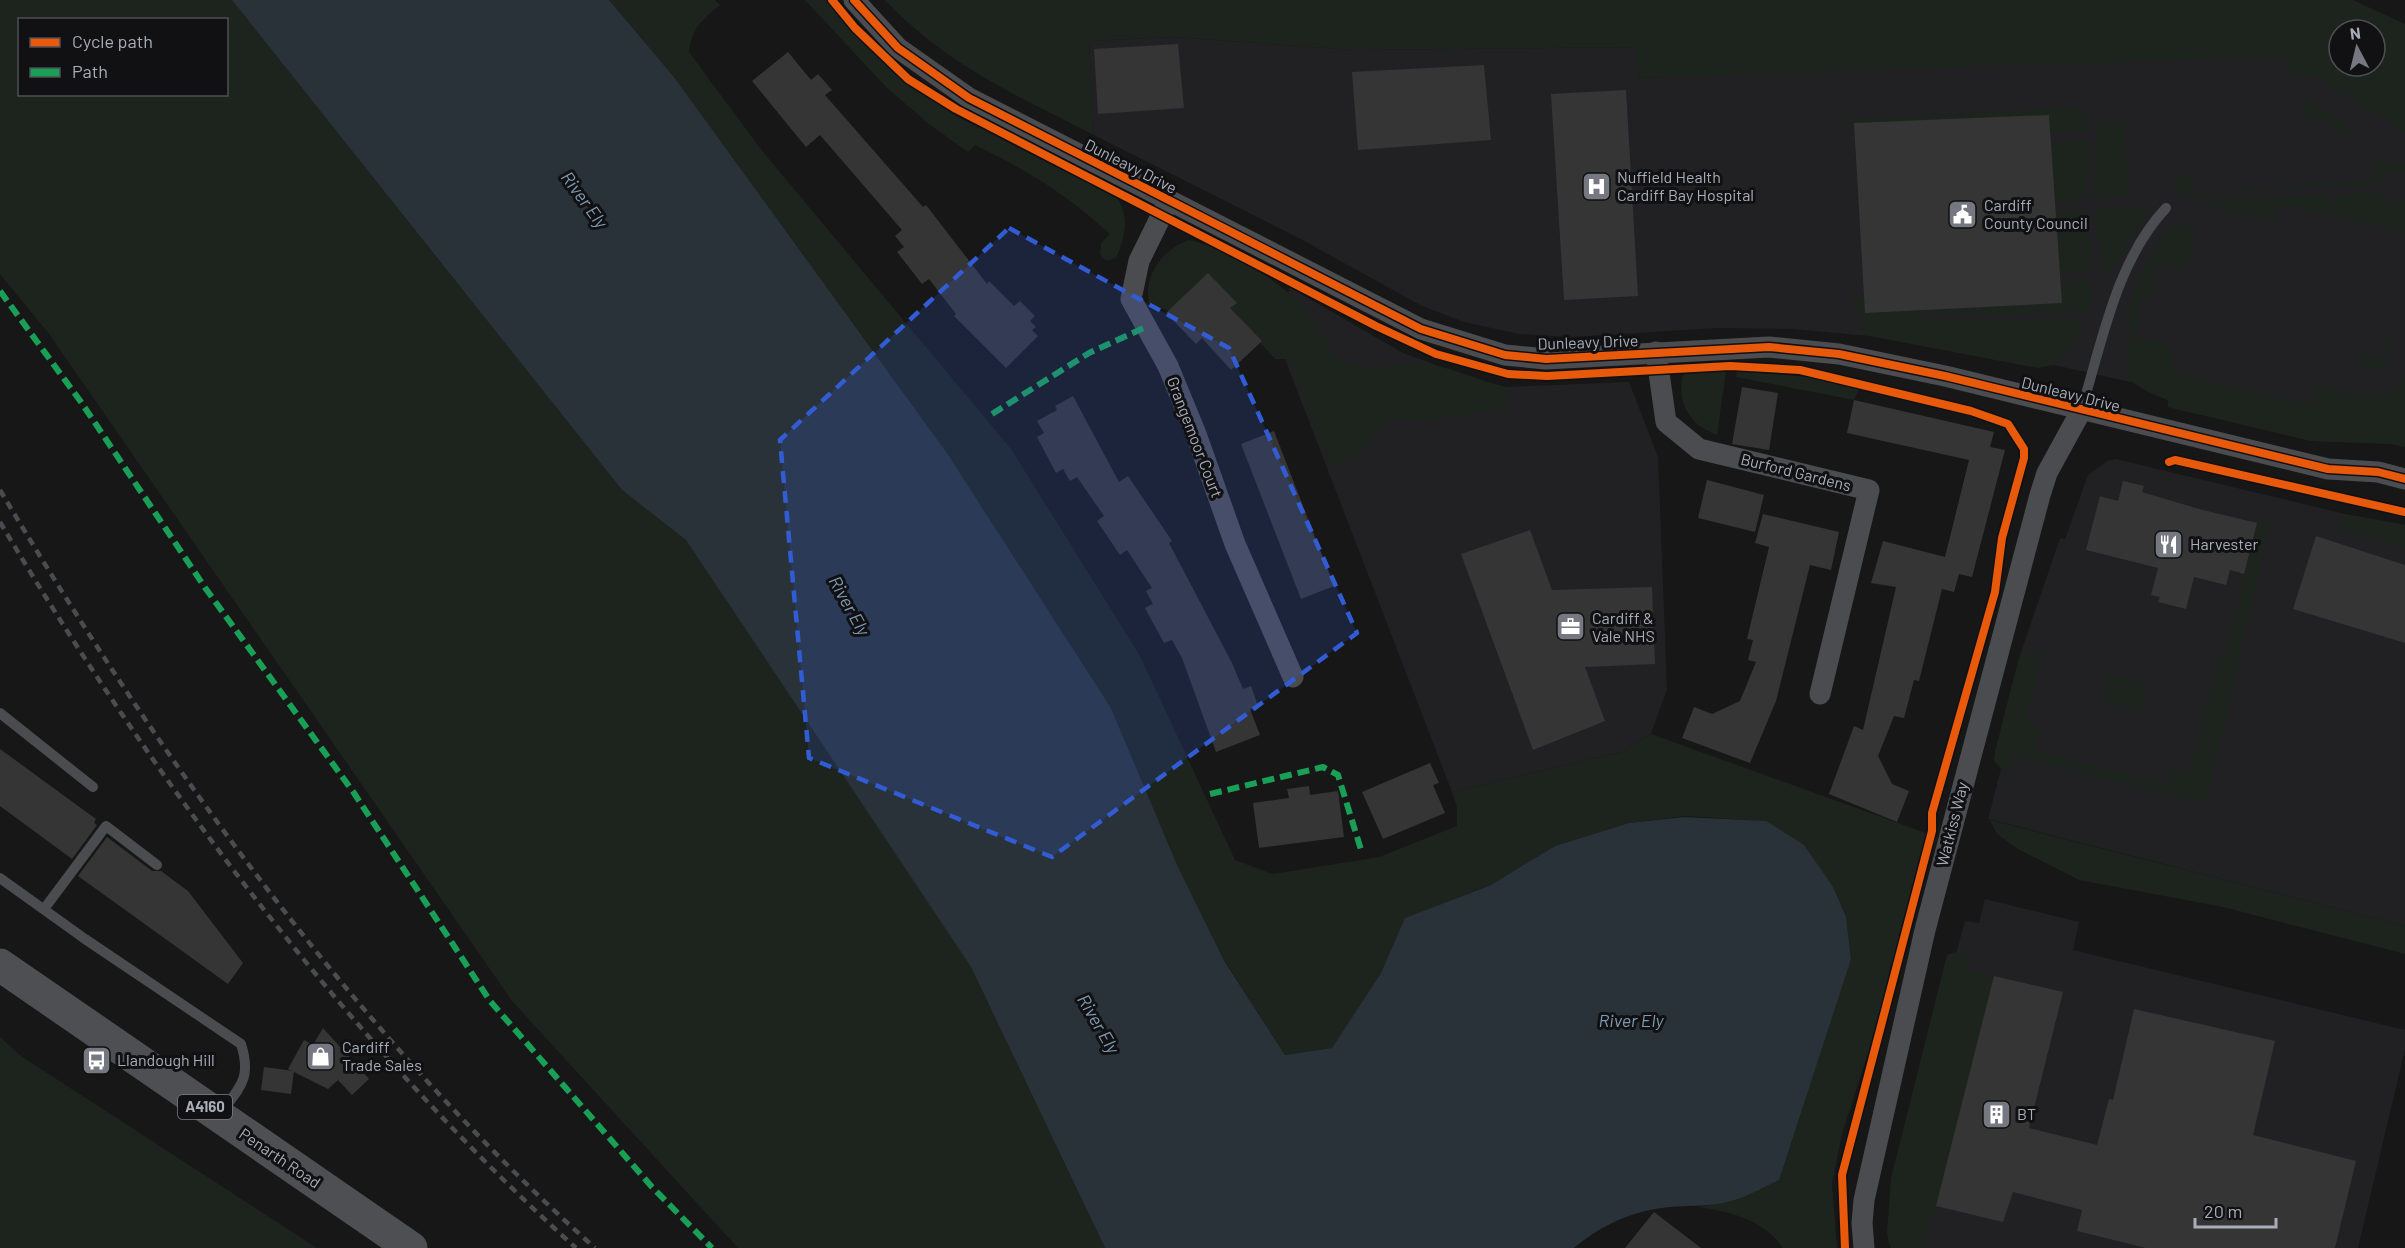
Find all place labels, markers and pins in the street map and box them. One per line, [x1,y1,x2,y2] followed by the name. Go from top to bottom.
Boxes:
[1617,167,1754,204] place label: Nuffield Health Cardiff Bay Hospital
[1580,170,1612,202] hospital icon: Nuffield Health Cardiff Bay Hospital
[1984,195,2088,232] place label: Cardiff County Council
[1947,198,1979,230] public building icon: Cardiff County Council
[2153,528,2185,560] restaurant icon: Harvester
[2190,534,2258,553] place label: Harvester
[1592,608,1655,645] place label: Cardiff & Vale NHS
[1555,611,1587,643] office icon: Cardiff & Vale NHS
[342,1037,422,1074] place label: Cardiff Trade Sales
[305,1040,337,1072] shop icon: Cardiff Trade Sales
[80,1044,112,1076] bus stop icon: Llandough Hill
[117,1050,215,1069] place label: Llandough Hill
[1980,1098,2012,1130] building icon: BT
[2017,1104,2036,1123] place label: BT

